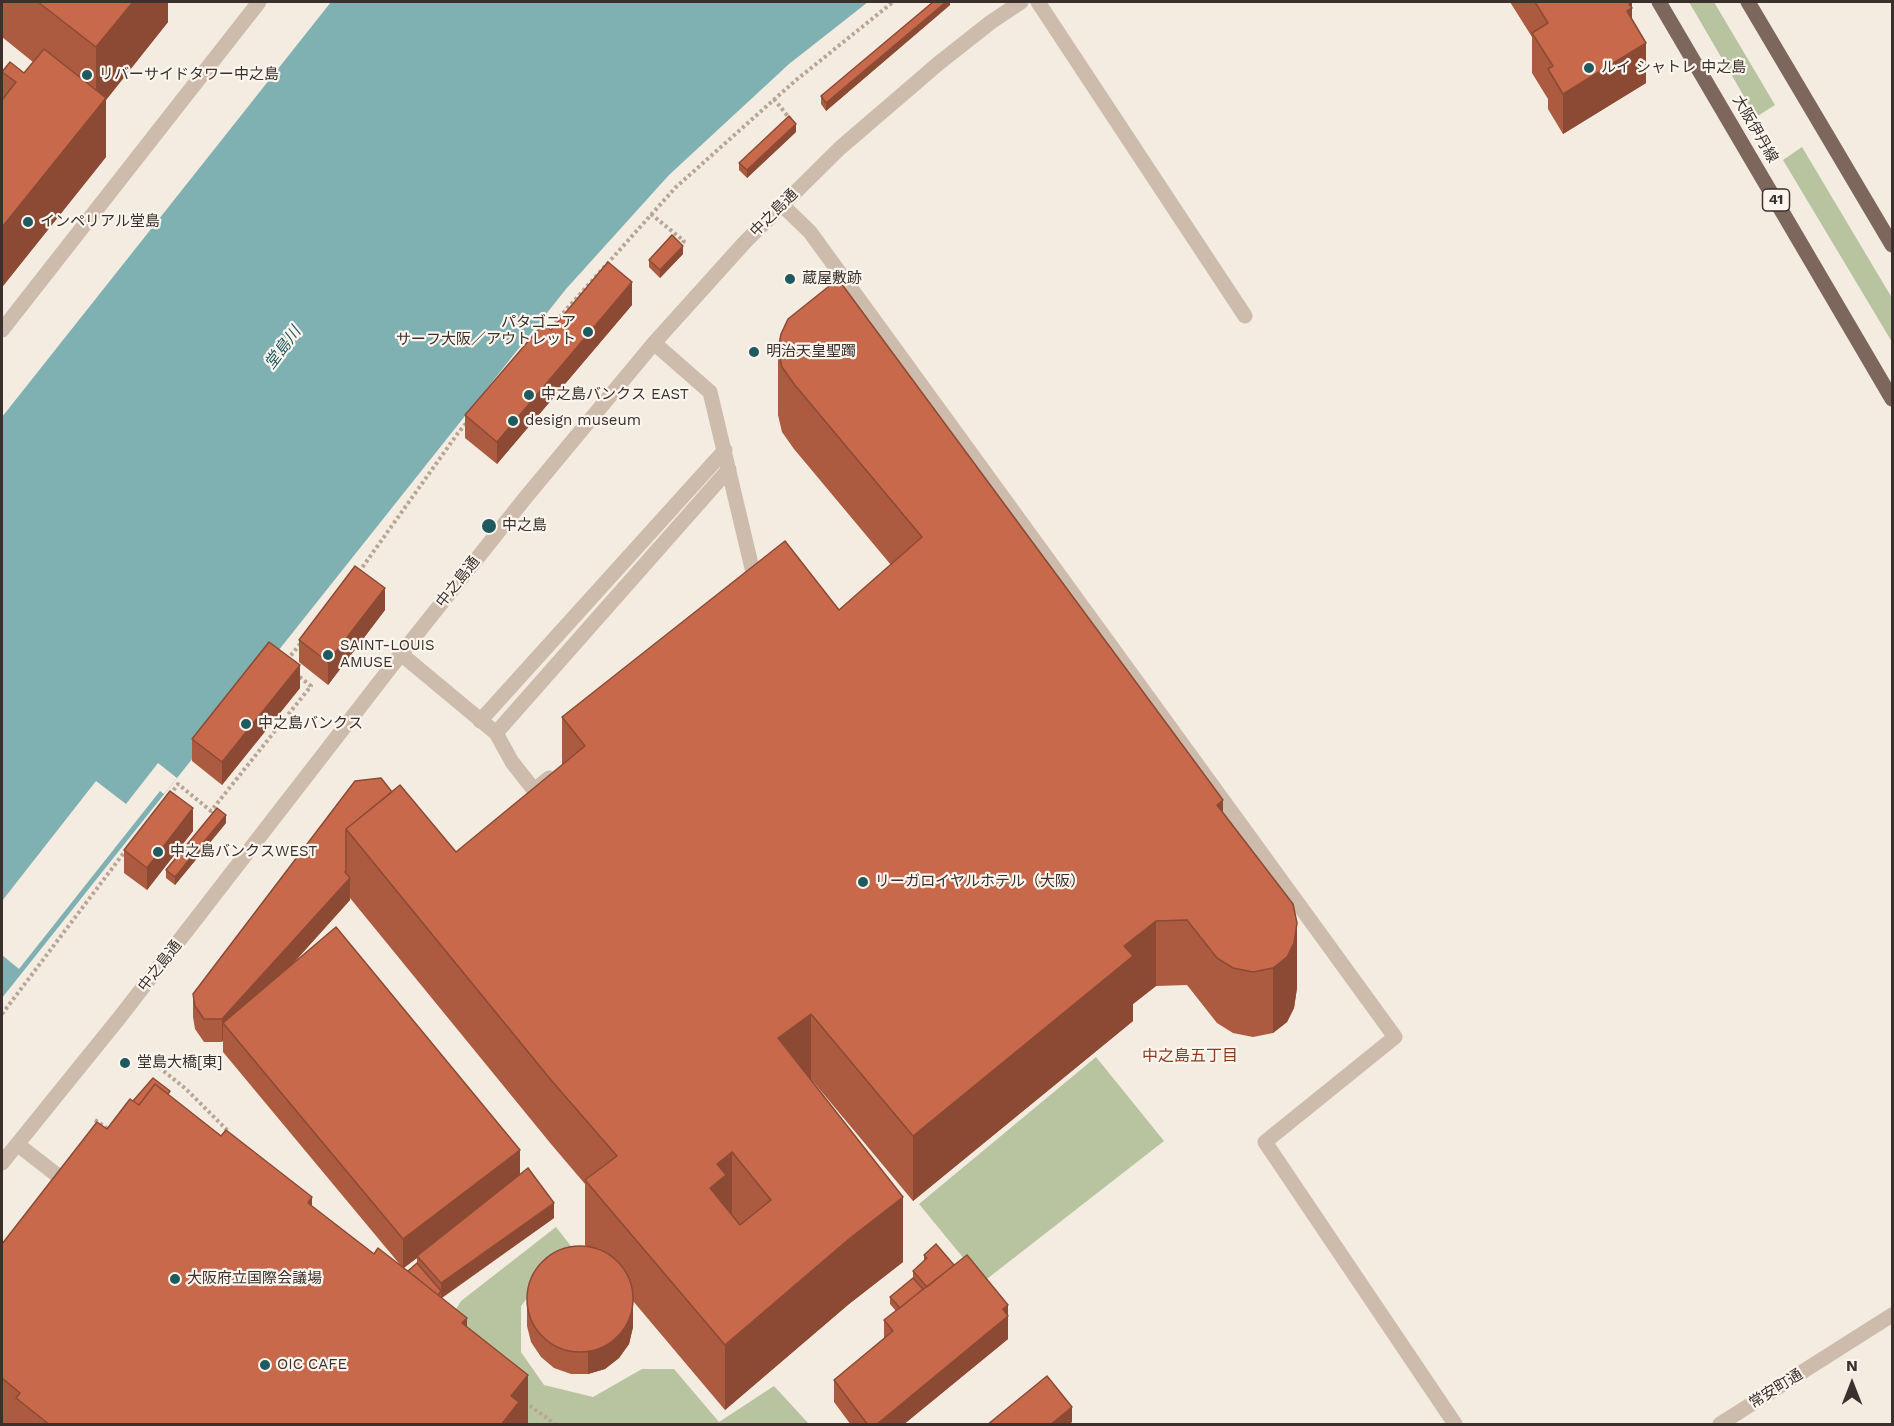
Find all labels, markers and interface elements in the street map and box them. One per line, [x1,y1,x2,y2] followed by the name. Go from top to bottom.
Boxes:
[1601,59,1746,77] place label: ルイ シャトレ 中之島
[1582,61,1596,75] marker: ルイ シャトレ 中之島
[99,66,279,84] place label: リバーサイドタワー中之島
[80,68,94,82] marker: リバーサイドタワー中之島
[1728,92,1782,166] street label: 大阪伊丹線
[746,185,802,241] street label: 中之島通
[1762,189,1790,211] road number: 41
[40,213,160,231] place label: インペリアル堂島
[21,215,35,229] marker: インペリアル堂島
[802,270,862,288] place label: 蔵屋敷跡
[783,272,797,286] marker: 蔵屋敷跡
[396,314,576,349] place label: パタゴニア サーフ大阪／アウトレット
[261,323,305,373] water label: 堂島川
[581,325,595,339] marker: パタゴニア サーフ大阪／アウトレット
[766,343,856,361] place label: 明治天皇聖躅
[747,345,761,359] marker: 明治天皇聖躅
[541,386,689,404] place label: 中之島バンクス EAST
[522,388,536,402] marker: 中之島バンクス EAST
[525,412,641,430] place label: design museum
[506,414,520,428] marker: design museum
[480,517,498,535] marker: 中之島
[502,517,547,535] place label: 中之島
[432,553,484,611] street label: 中之島通
[340,637,435,672] place label: SAINT-LOUIS AMUSE
[321,648,335,662] marker: SAINT-LOUIS AMUSE
[258,715,363,733] place label: 中之島バンクス
[239,717,253,731] marker: 中之島バンクス
[170,843,317,861] place label: 中之島バンクスWEST
[151,845,165,859] marker: 中之島バンクスWEST
[875,873,1085,891] place label: リーガロイヤルホテル（大阪）
[856,875,870,889] marker: リーガロイヤルホテル（大阪）
[134,937,186,995] street label: 中之島通
[1142,1046,1238,1066] district label: 中之島五丁目
[137,1054,222,1072] place label: 堂島大橋[東]
[118,1056,132,1070] marker: 堂島大橋[東]
[187,1270,322,1288] place label: 大阪府立国際会議場
[168,1272,182,1286] marker: 大阪府立国際会議場
[1822,1354,1882,1414] north arrow
[277,1356,347,1374] place label: OIC CAFE
[1846,1356,1858,1375] text: N
[258,1358,272,1372] marker: OIC CAFE
[1746,1365,1806,1413] street label: 常安町通

